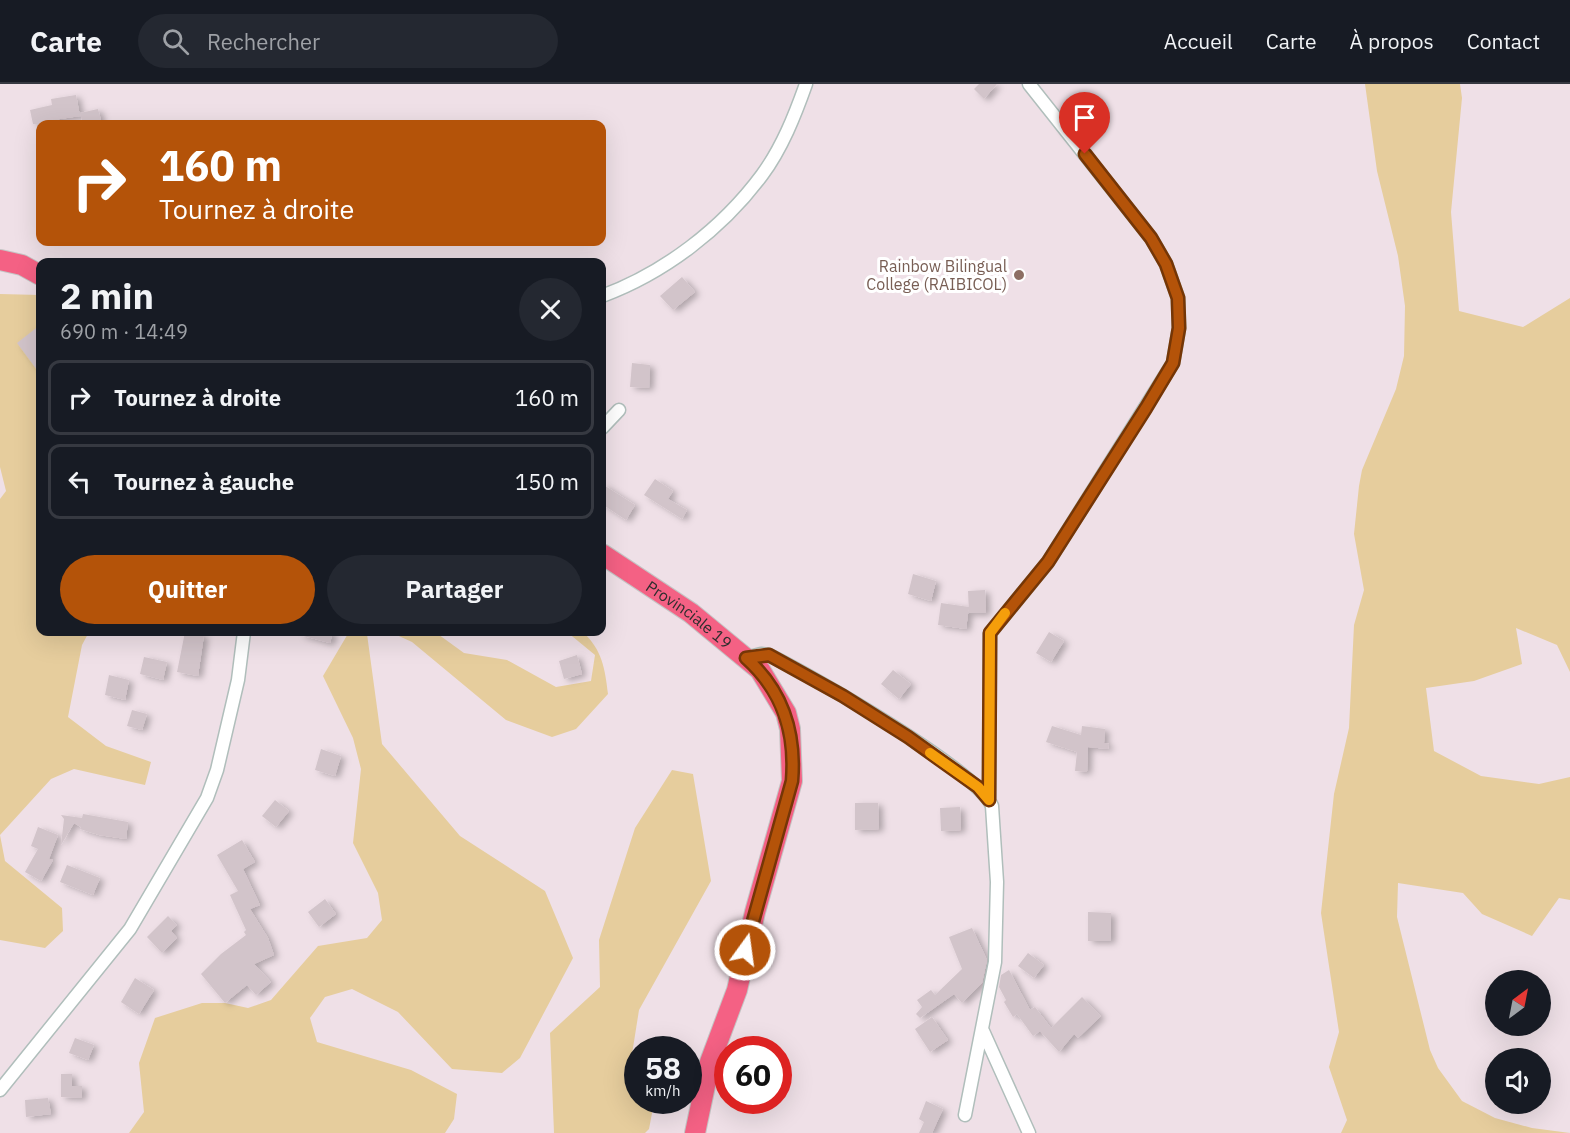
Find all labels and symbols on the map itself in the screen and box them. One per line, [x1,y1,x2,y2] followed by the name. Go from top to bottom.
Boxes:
[1059,92,1110,154] pin
[866,256,1007,294] place label: Rainbow Bilingual College (RAIBICOL)
[1012,268,1026,282] marker: Rainbow Bilingual College (RAIBICOL)
[642,576,736,653] street label: Provinciale 19
[713,918,777,982] position arrow
[1485,970,1551,1036] north arrow
[714,1036,792,1114] speed limit sign: 60

